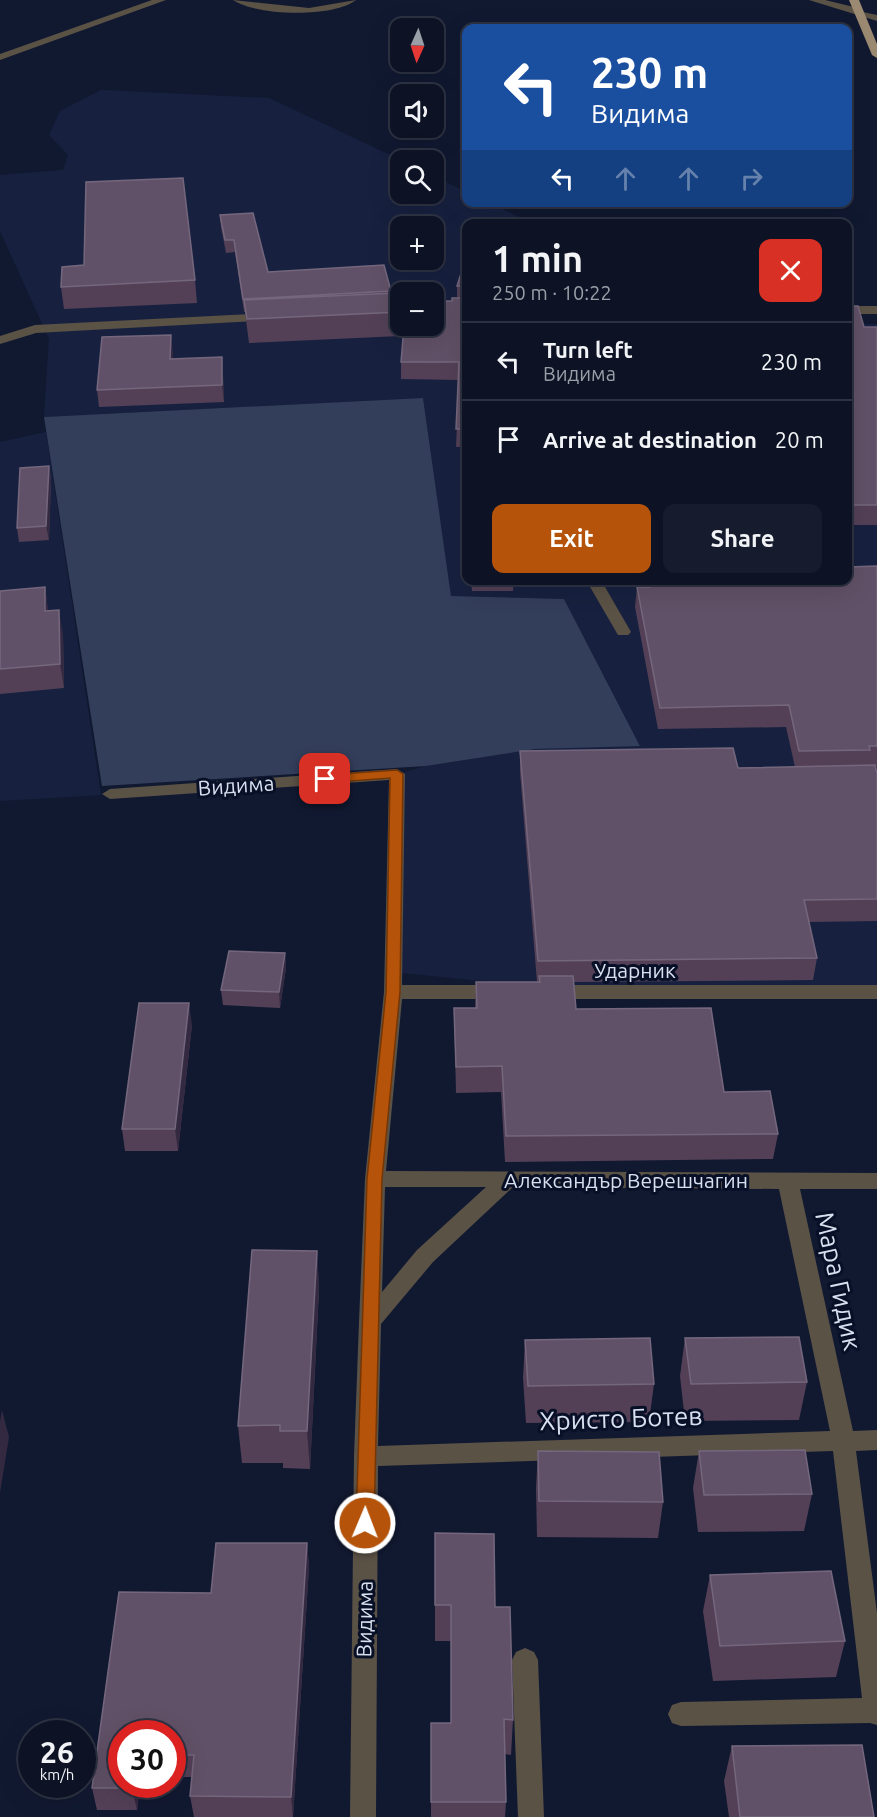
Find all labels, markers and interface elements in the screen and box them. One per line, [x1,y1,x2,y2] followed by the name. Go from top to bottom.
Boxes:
[390,18,444,72] north arrow
[390,18,444,336] map controls
[492,48,570,126] icon: left
[591,49,708,96] text: 230 m
[390,84,444,138] button: sound
[591,98,689,128] text: Видима
[390,150,444,204] button: search
[546,162,579,195] icon: left
[609,162,642,195] icon: ahead
[672,162,705,195] icon: ahead
[735,162,768,195] icon: right
[390,216,444,270] button: +
[492,238,583,279] text: 1 min
[759,239,822,302] button: close
[492,281,612,304] text: 250 m · 10:22
[390,282,444,336] button: −
[543,337,633,362] text: Turn left
[492,345,525,378] icon: left
[761,349,822,374] text: 230 m
[543,362,616,385] text: Видима
[492,423,525,456] icon: arrive
[543,427,757,452] text: Arrive at destination
[775,427,824,452] text: 20 m
[492,504,651,573] button: Exit
[663,504,822,573] button: Share
[299,753,350,804] pin
[308,762,341,795] icon: arrive
[197,770,275,800] street label: Видима
[594,958,676,982] street label: Ударник
[504,1168,748,1192] street label: Александър Верешчагин
[810,1209,868,1353] street label: Мара Гидик
[539,1401,703,1435] street label: Христо Ботев
[333,1491,397,1555] position arrow
[351,1581,377,1657] street label: Видима
[108,1720,186,1798] speed limit sign: 30
[40,1735,74,1769] text: 26
[40,1766,74,1783] text: km/h

